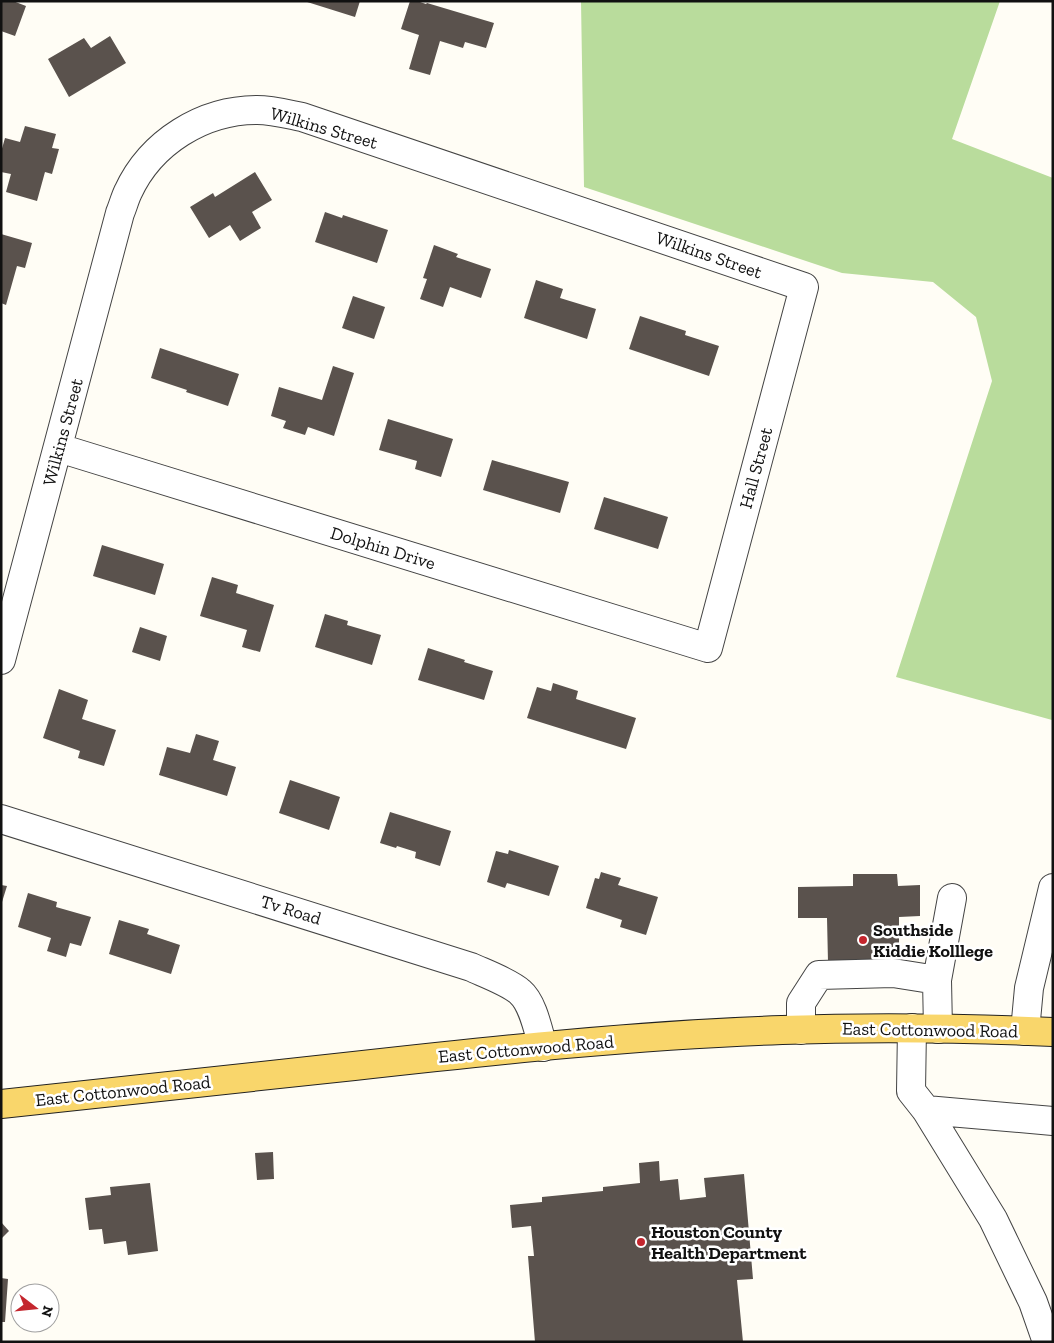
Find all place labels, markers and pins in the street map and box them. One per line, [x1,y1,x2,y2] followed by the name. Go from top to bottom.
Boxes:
[873,919,993,962] place label: Southside Kiddie Kolllege
[857,934,869,946] marker: Southside Kiddie Kolllege
[651,1221,807,1264] place label: Houston County Health Department
[635,1236,647,1248] marker: Houston County Health Department

